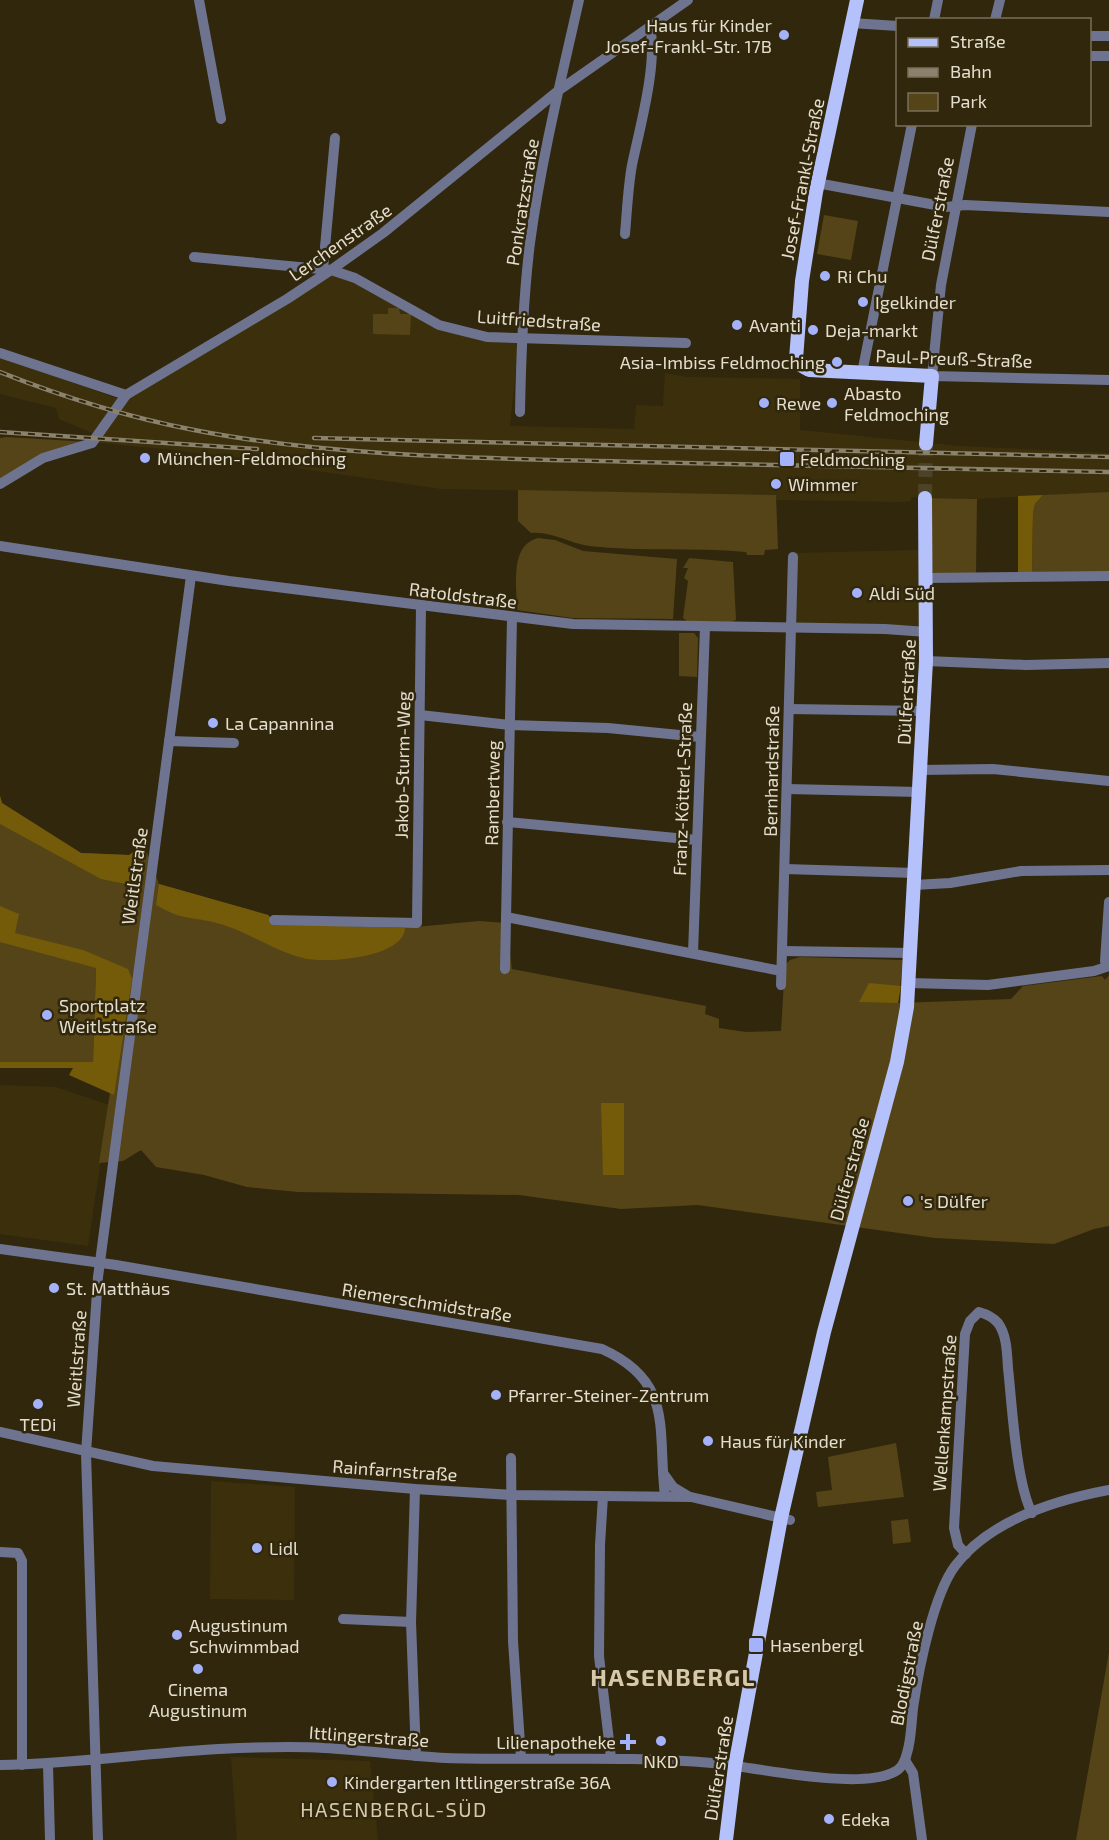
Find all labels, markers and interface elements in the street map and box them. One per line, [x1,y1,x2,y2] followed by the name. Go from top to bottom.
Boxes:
[605,14,772,57] place label: Haus für Kinder Josef-Frankl-Str. 17B
[896,18,1091,126] legend
[777,28,791,42] marker: Haus für Kinder Josef-Frankl-Str. 17B
[950,30,1006,52] text: Straße
[950,60,992,82] text: Bahn
[950,90,987,112] text: Park
[776,96,828,262] street label: Josef-Frankl-Straße
[501,137,543,267] street label: Ponkratzstraße
[916,155,958,263] street label: Dülferstraße
[284,199,396,285] street label: Lerchenstraße
[837,265,888,287] place label: Ri Chu
[818,269,832,283] marker: Ri Chu
[875,291,956,313] place label: Igelkinder
[856,295,870,309] marker: Igelkinder
[476,305,602,335] street label: Luitfriedstraße
[749,314,801,336] place label: Avanti
[730,318,744,332] marker: Avanti
[825,319,918,341] place label: Deja-markt
[806,323,820,337] marker: Deja-markt
[875,344,1033,372] street label: Paul-Preuß-Straße
[620,351,825,373] place label: Asia-Imbiss Feldmoching
[830,355,844,369] marker: Asia-Imbiss Feldmoching
[844,382,949,425] place label: Abasto Feldmoching
[776,392,821,414] place label: Rewe
[757,396,771,410] marker: Rewe
[825,396,839,410] marker: Abasto Feldmoching
[157,447,346,469] place label: München-Feldmoching
[800,448,905,470] place label: Feldmoching
[778,450,796,468] marker: Feldmoching
[138,451,152,465] marker: München-Feldmoching
[788,473,858,495] place label: Wimmer
[769,477,783,491] marker: Wimmer
[408,577,518,613] street label: Ratoldstraße
[869,582,935,604] place label: Aldi Süd
[850,586,864,600] marker: Aldi Süd
[892,639,920,745] street label: Dülferstraße
[390,691,414,839] street label: Jakob-Sturm-Weg
[668,702,696,876] street label: Franz-Kötterl-Straße
[759,705,783,837] street label: Bernhardstraße
[225,712,334,734] place label: La Capannina
[206,716,220,730] marker: La Capannina
[480,740,504,846] street label: Rambertweg
[116,826,152,926] street label: Weitlstraße
[59,994,157,1037] place label: Sportplatz Weitlstraße
[40,1008,54,1022] marker: Sportplatz Weitlstraße
[825,1115,873,1223] street label: Dülferstraße
[920,1190,988,1212] place label: 's Dülfer
[901,1194,915,1208] marker: 's Dülfer
[66,1277,170,1299] place label: St. Matthäus
[340,1278,514,1326] street label: Riemerschmidstraße
[47,1281,61,1295] marker: St. Matthäus
[62,1309,90,1409] street label: Weitlstraße
[928,1334,960,1492] street label: Wellenkampstraße
[508,1384,709,1406] place label: Pfarrer-Steiner-Zentrum
[489,1388,503,1402] marker: Pfarrer-Steiner-Zentrum
[31,1397,45,1411] marker: TEDi
[20,1413,56,1435] place label: TEDi
[720,1430,846,1452] place label: Haus für Kinder
[701,1434,715,1448] marker: Haus für Kinder
[332,1455,458,1485] street label: Rainfarnstraße
[269,1537,299,1559] place label: Lidl
[250,1541,264,1555] marker: Lidl
[189,1614,300,1657] place label: Augustinum Schwimmbad
[885,1619,927,1727] street label: Blodigstraße
[170,1628,184,1642] marker: Augustinum Schwimmbad
[770,1634,864,1656] place label: Hasenbergl
[747,1636,765,1654] marker: Hasenbergl
[191,1662,205,1676] marker: Cinema Augustinum
[590,1662,756,1691] district label: HASENBERGL
[149,1678,247,1721] place label: Cinema Augustinum
[699,1714,737,1822] street label: Dülferstraße
[308,1721,430,1751] street label: Ittlingerstraße
[496,1731,616,1753] place label: Lilienapotheke
[654,1734,668,1748] marker: NKD
[621,1735,635,1749] marker: Lilienapotheke
[643,1750,679,1772] place label: NKD
[344,1771,612,1793] place label: Kindergarten Ittlingerstraße 36A
[325,1775,339,1789] marker: Kindergarten Ittlingerstraße 36A
[300,1797,488,1821] district label: HASENBERGL-SÜD
[841,1808,890,1830] place label: Edeka
[822,1812,836,1826] marker: Edeka

